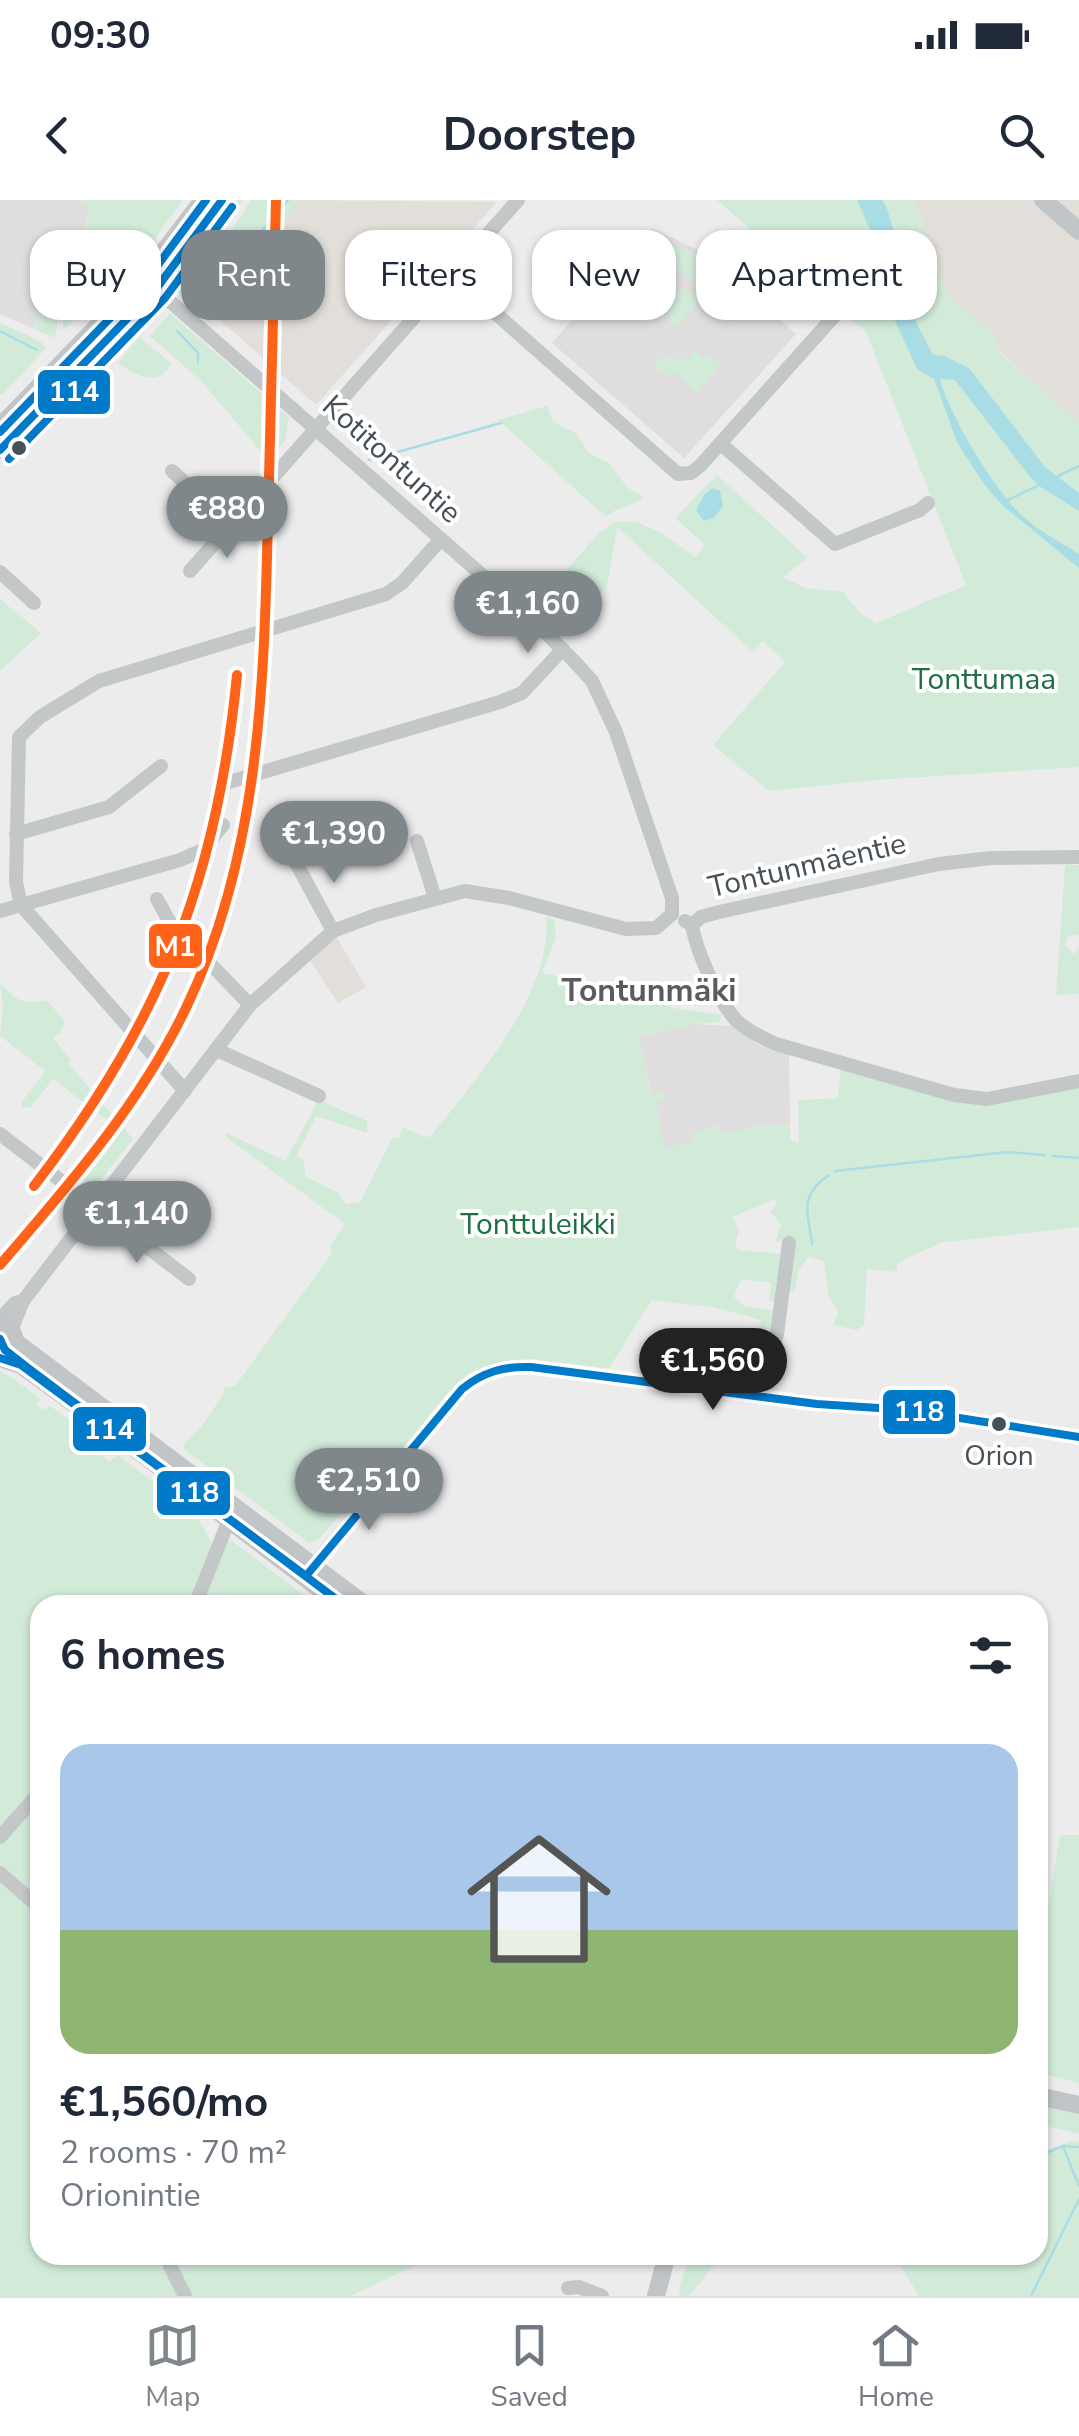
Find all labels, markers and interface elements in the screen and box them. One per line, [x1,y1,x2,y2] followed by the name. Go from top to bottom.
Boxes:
[50,10,151,61] text: 09:30
[443,105,636,166] text: Doorstep
[30,108,85,163] icon: back
[994,108,1049,163] icon: search
[30,230,161,320] chip: Buy
[181,230,325,320] chip: Rent
[345,230,512,320] chip: Filters
[532,230,676,320] chip: New
[696,230,937,320] chip: Apartment
[36,368,112,416] line badge: 114
[49,373,99,411] text: 114
[313,386,470,533] street label: Kotitontuntie
[9,438,29,458] unlabelled marker
[168,476,286,561] pin: €880
[189,487,265,530] text: €880
[447,571,609,656] pin: €1,160
[476,582,580,625] text: €1,160
[912,659,1056,700] park label: Tonttumaa
[253,801,415,886] pin: €1,390
[282,812,386,855] text: €1,390
[704,823,910,908] street label: Tontunmäentie
[147,922,204,970] line badge: M1
[154,928,196,966] text: M1
[562,969,736,1012] district label: Tontunmäki
[56,1181,218,1266] pin: €1,140
[85,1192,189,1235] text: €1,140
[460,1204,616,1245] park label: Tonttuleikki
[632,1328,794,1413] pin: €1,560
[661,1339,765,1382] text: €1,560
[881,1388,957,1436] line badge: 118
[894,1393,944,1431] text: 118
[71,1405,148,1453] line badge: 114
[84,1411,134,1449] text: 114
[989,1414,1009,1434] marker: Orion
[964,1437,1034,1475] place label: Orion
[288,1448,450,1533] pin: €2,510
[317,1459,421,1502] text: €2,510
[155,1469,232,1517] line badge: 118
[169,1474,219,1512] text: 118
[60,1627,225,1684] text: 6 homes
[963,1628,1018,1683] icon: filters
[449,1809,629,1989] icon: home
[60,2074,268,2131] text: €1,560/mo
[60,2131,287,2174] text: 2 rooms · 70 m²
[60,2174,201,2217] text: Orionintie
[145,2318,200,2416] tab: Map
[490,2318,568,2416] tab: Saved
[858,2318,934,2416] tab: Home

